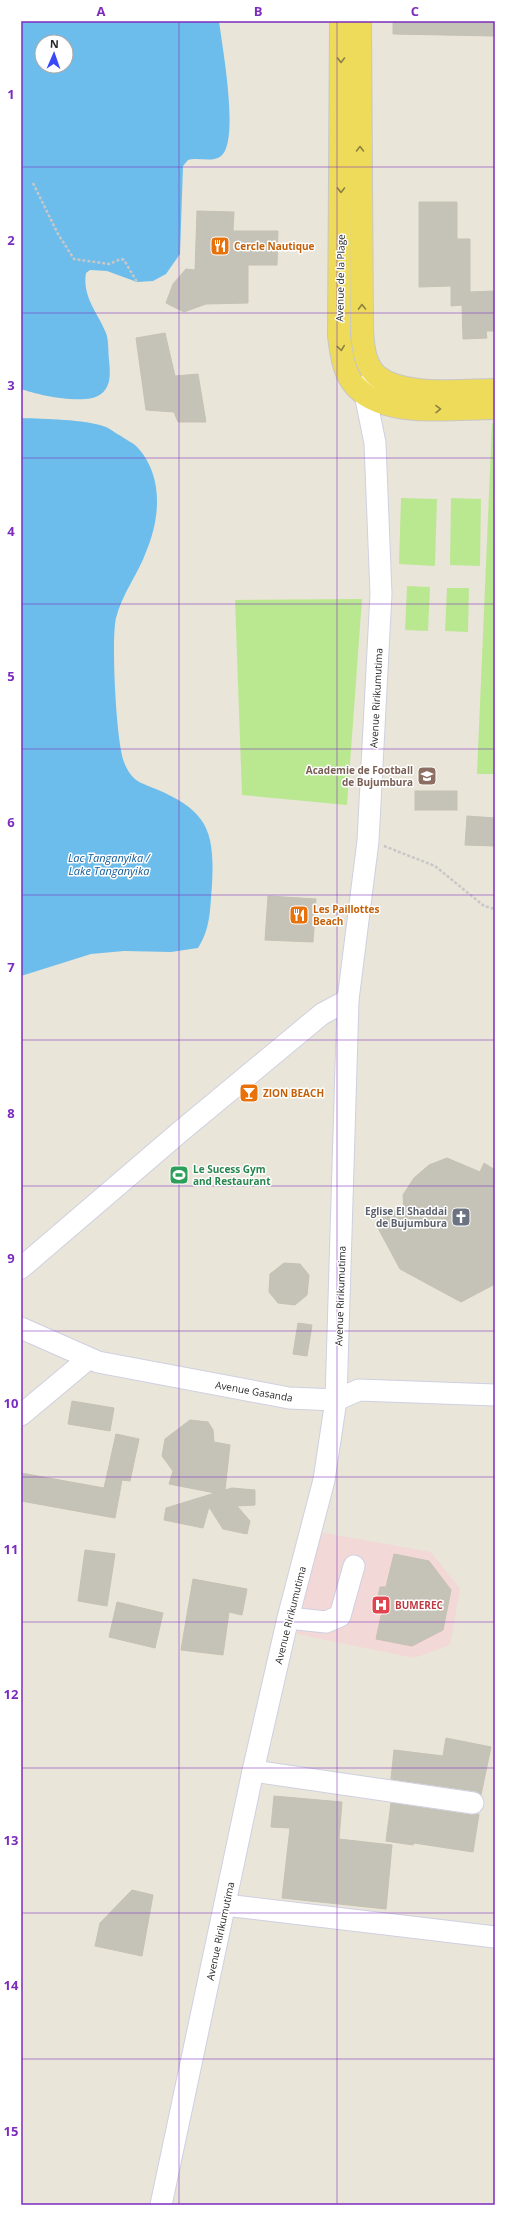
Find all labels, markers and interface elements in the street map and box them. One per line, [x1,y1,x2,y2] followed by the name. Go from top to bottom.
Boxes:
[97,2,106,20] text: A
[254,2,263,20] text: B
[411,2,419,20] text: C
[34,34,74,74] north arrow
[50,36,59,51] text: N
[337,57,345,63] one-way arrow
[7,85,15,103] text: 1
[356,146,364,152] one-way arrow
[337,187,345,193] one-way arrow
[7,231,15,249] text: 2
[332,234,348,322] street label: Avenue de la Plage
[209,235,231,257] restaurant icon: Cercle Nautique
[234,239,315,253] place label: Cercle Nautique
[358,304,366,310] one-way arrow
[336,345,345,351] one-way arrow
[7,376,15,394] text: 3
[435,404,441,413] one-way arrow
[7,522,15,540] text: 4
[366,647,386,749] street label: Avenue Ririkumutima
[7,667,15,685] text: 5
[306,763,413,789] place label: Academie de Football de Bujumbura
[416,765,438,787] school or university icon: Academie de Football de Bujumbura
[7,813,15,831] text: 6
[68,850,151,878] water label: Lac Tanganyika / Lake Tanganyika
[313,902,379,928] place label: Les Paillottes Beach
[288,904,310,926] restaurant icon: Les Paillottes Beach
[7,958,15,976] text: 7
[238,1082,260,1104] bar icon: ZION BEACH
[263,1086,324,1100] place label: ZION BEACH
[7,1104,15,1122] text: 8
[193,1162,271,1188] place label: Le Sucess Gym and Restaurant
[168,1164,190,1186] sports icon: Le Sucess Gym and Restaurant
[365,1204,447,1230] place label: Eglise El Shaddai de Bujumbura
[450,1206,472,1228] church icon: Eglise El Shaddai de Bujumbura
[331,1246,349,1346] street label: Avenue Ririkumutima
[7,1249,15,1267] text: 9
[214,1377,294,1405] street label: Avenue Gasanda
[4,1394,18,1412] text: 10
[4,1540,18,1558] text: 11
[271,1565,309,1665] street label: Avenue Ririkumutima
[370,1594,392,1616] hospital icon: BUMEREC
[395,1598,444,1612] place label: BUMEREC
[4,1685,19,1703] text: 12
[4,1831,18,1849] text: 13
[203,1880,237,1982] street label: Avenue Ririkumutima
[4,1976,19,1994] text: 14
[4,2122,18,2140] text: 15

